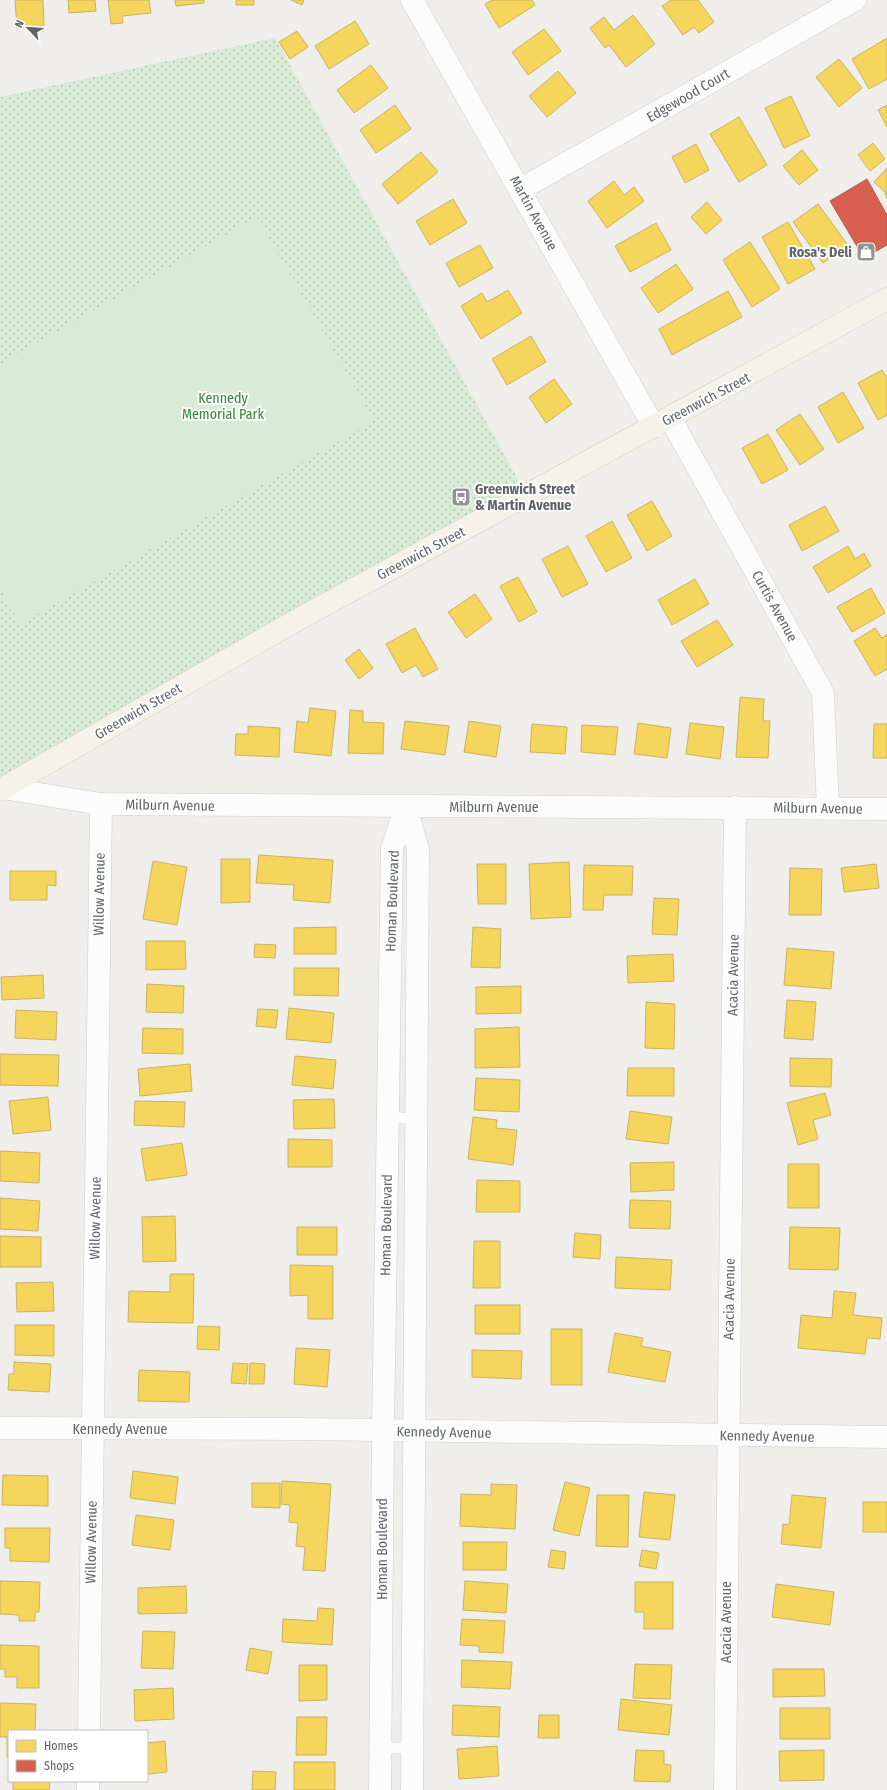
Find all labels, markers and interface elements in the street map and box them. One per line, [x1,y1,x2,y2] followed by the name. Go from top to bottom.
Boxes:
[8,8,48,48] north arrow
[12,18,27,30] text: N
[644,65,733,126] street label: Edgewood Court
[506,173,561,254] street label: Martin Avenue
[855,241,877,263] shop icon: Rosa's Deli
[789,244,852,261] place label: Rosa's Deli
[659,369,754,430] street label: Greenwich Street
[182,390,264,423] park label: Kennedy Memorial Park
[475,481,576,514] place label: Greenwich Street & Martin Avenue
[450,486,472,508] bus stop icon: Greenwich Street & Martin Avenue
[374,523,469,584] street label: Greenwich Street
[748,568,801,645] street label: Curtis Avenue
[92,679,185,743] street label: Greenwich Street
[125,796,215,815] street label: Milburn Avenue
[449,799,539,816] street label: Milburn Avenue
[773,799,863,818] street label: Milburn Avenue
[382,850,403,952] street label: Homan Boulevard
[90,852,109,936] street label: Willow Avenue
[724,934,743,1016] street label: Acacia Avenue
[377,1174,396,1276] street label: Homan Boulevard
[86,1176,105,1260] street label: Willow Avenue
[720,1258,739,1340] street label: Acacia Avenue
[73,1421,168,1438] street label: Kennedy Avenue
[396,1423,492,1442] street label: Kennedy Avenue
[719,1427,815,1446] street label: Kennedy Avenue
[374,1498,391,1600] street label: Homan Boulevard
[82,1500,101,1584] street label: Willow Avenue
[718,1581,735,1663] street label: Acacia Avenue
[8,1730,148,1782] legend
[44,1739,78,1753] text: Homes
[44,1759,74,1773] text: Shops

